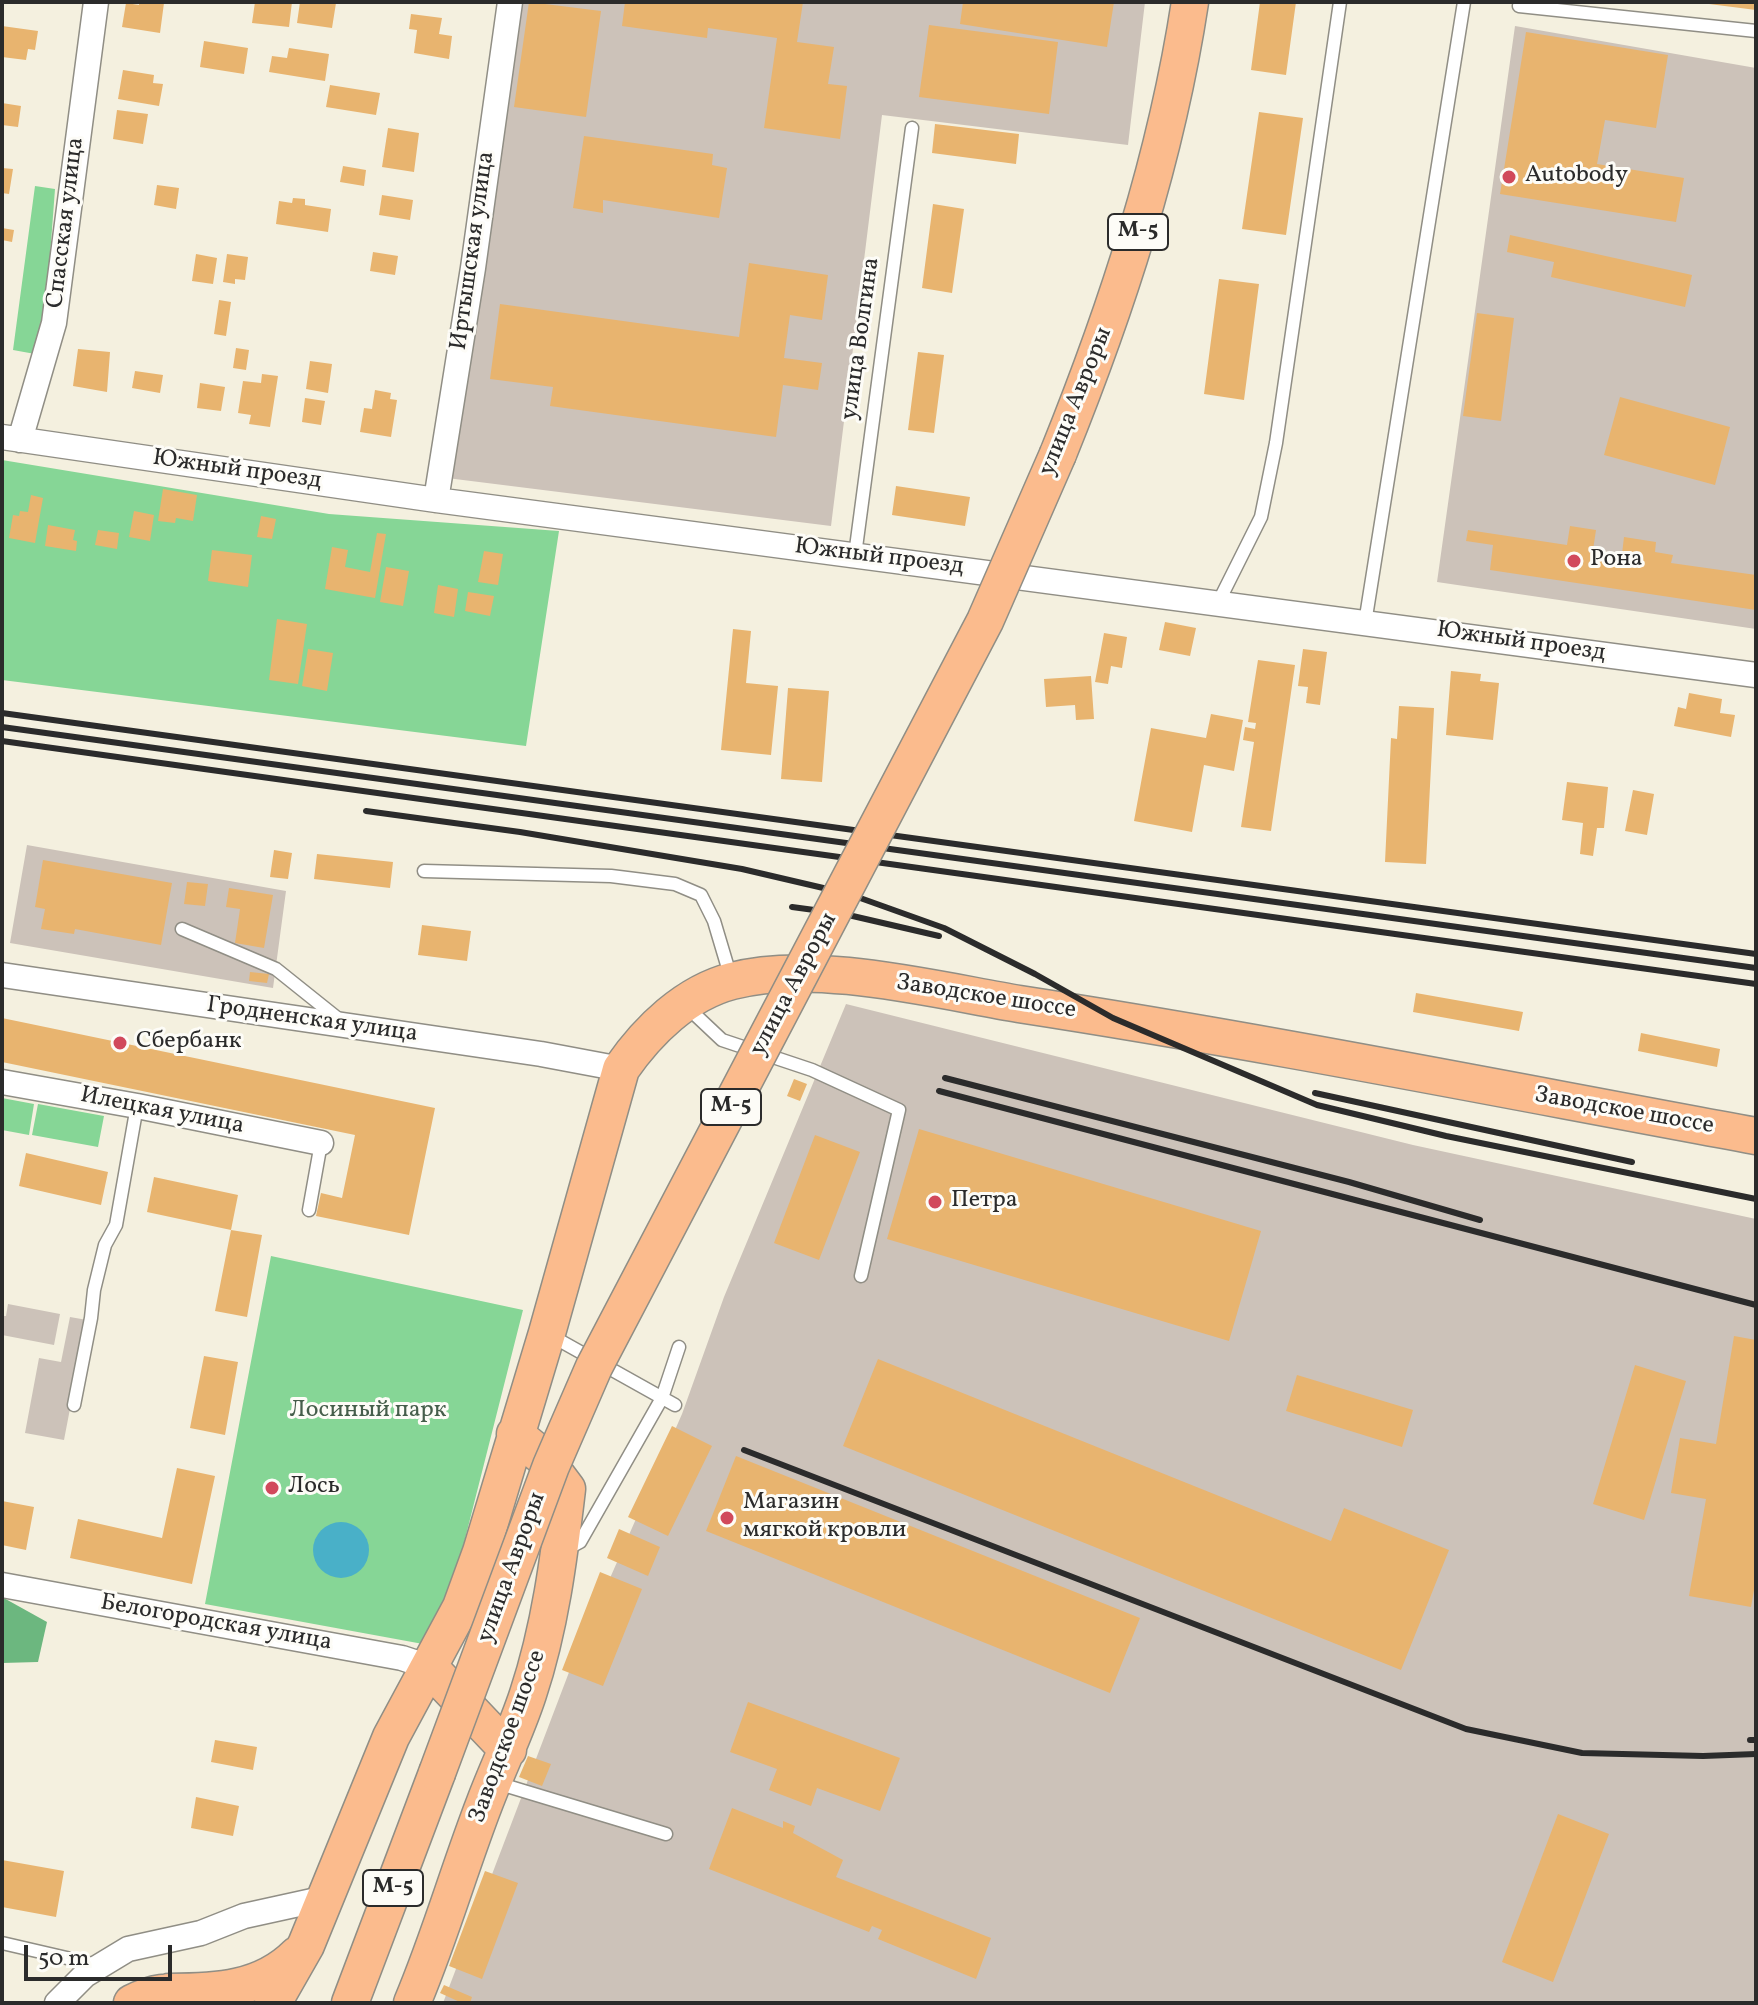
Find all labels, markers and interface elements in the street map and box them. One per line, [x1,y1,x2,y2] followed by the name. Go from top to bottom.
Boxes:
[42,136,92,310] street label: Спасская улица
[446,150,502,352] street label: Иртышская улица
[1525,163,1628,191] place label: Autobody
[1500,168,1518,186] marker: Autobody
[1108,214,1168,250] road number: М-5
[836,256,888,422] street label: улица Волгина
[1034,323,1120,481] street label: улица Авроры
[151,445,323,497] street label: Южный проезд
[793,533,965,583] street label: Южный проезд
[1590,547,1643,575] place label: Рона
[1565,552,1583,570] marker: Рона
[1435,617,1607,669] street label: Южный проезд
[745,909,845,1061] street label: улица Авроры
[894,970,1078,1026] street label: Заводское шоссе
[205,992,419,1050] street label: Гродненская улица
[136,1029,242,1057] place label: Сбербанк
[111,1034,129,1052] marker: Сбербанк
[78,1082,246,1142] street label: Илецкая улица
[1532,1082,1716,1142] street label: Заводское шоссе
[701,1089,761,1125] road number: М-5
[951,1188,1018,1216] place label: Петра
[926,1193,944,1211] marker: Петра
[289,1398,447,1426] park label: Лосиный парк
[288,1474,340,1502] place label: Лось
[263,1479,281,1497] marker: Лось
[472,1489,554,1647] street label: улица Авроры
[743,1490,906,1546] place label: Магазин мягкой кровли
[718,1509,736,1527] marker: Магазин мягкой кровли
[98,1589,334,1659] street label: Белогородская улица
[464,1647,554,1827] street label: Заводское шоссе
[363,1870,423,1906] road number: М-5
[28,1929,176,1979] scale bar
[38,1942,90,1976] text: 50 m

